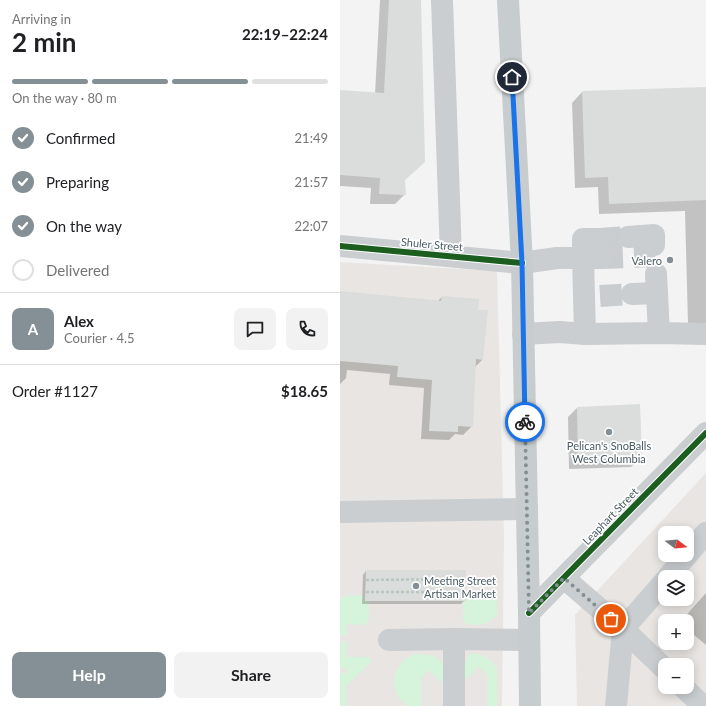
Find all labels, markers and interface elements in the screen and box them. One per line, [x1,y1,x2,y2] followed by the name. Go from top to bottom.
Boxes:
[12,11,71,27] text: Arriving in
[242,25,328,43] text: 22:19–22:24
[12,26,76,58] text: 2 min
[495,60,529,94] pin
[501,66,523,88] icon: home
[12,90,117,106] text: On the way · 80 m
[12,127,34,149] icon: check
[46,129,115,147] text: Confirmed
[295,130,328,146] text: 21:49
[12,171,34,193] icon: check
[46,173,109,191] text: Preparing
[295,174,328,190] text: 21:57
[12,215,34,237] icon: check
[46,217,122,235] text: On the way
[295,218,328,234] text: 22:07
[400,235,464,253] street label: Shuler Street
[631,254,662,267] place label: Valero
[665,255,675,265] marker: Valero
[46,261,109,279] text: Delivered
[234,308,276,350] button: chat
[286,308,328,350] button: phone
[64,312,94,330] text: Alex
[28,320,38,338] text: A
[64,330,135,346] text: Courier · 4.5
[12,382,98,400] text: Order #1127
[281,382,328,400] text: $18.65
[505,402,545,442] courier
[514,411,536,433] icon: bike
[604,427,614,437] marker: Pelican's SnoBalls West Columbia
[567,439,651,465] place label: Pelican's SnoBalls West Columbia
[580,485,640,547] street label: Leaphart Street
[658,526,694,562] north arrow
[658,526,694,694] map controls
[658,570,694,606] button: layers
[424,574,496,600] place label: Meeting Street Artisan Market
[411,581,421,591] marker: Meeting Street Artisan Market
[594,602,628,636] pin
[600,608,622,630] icon: bag
[658,614,694,650] button: +
[12,652,166,698] button: Help
[174,652,328,698] button: Share
[658,658,694,694] button: −

